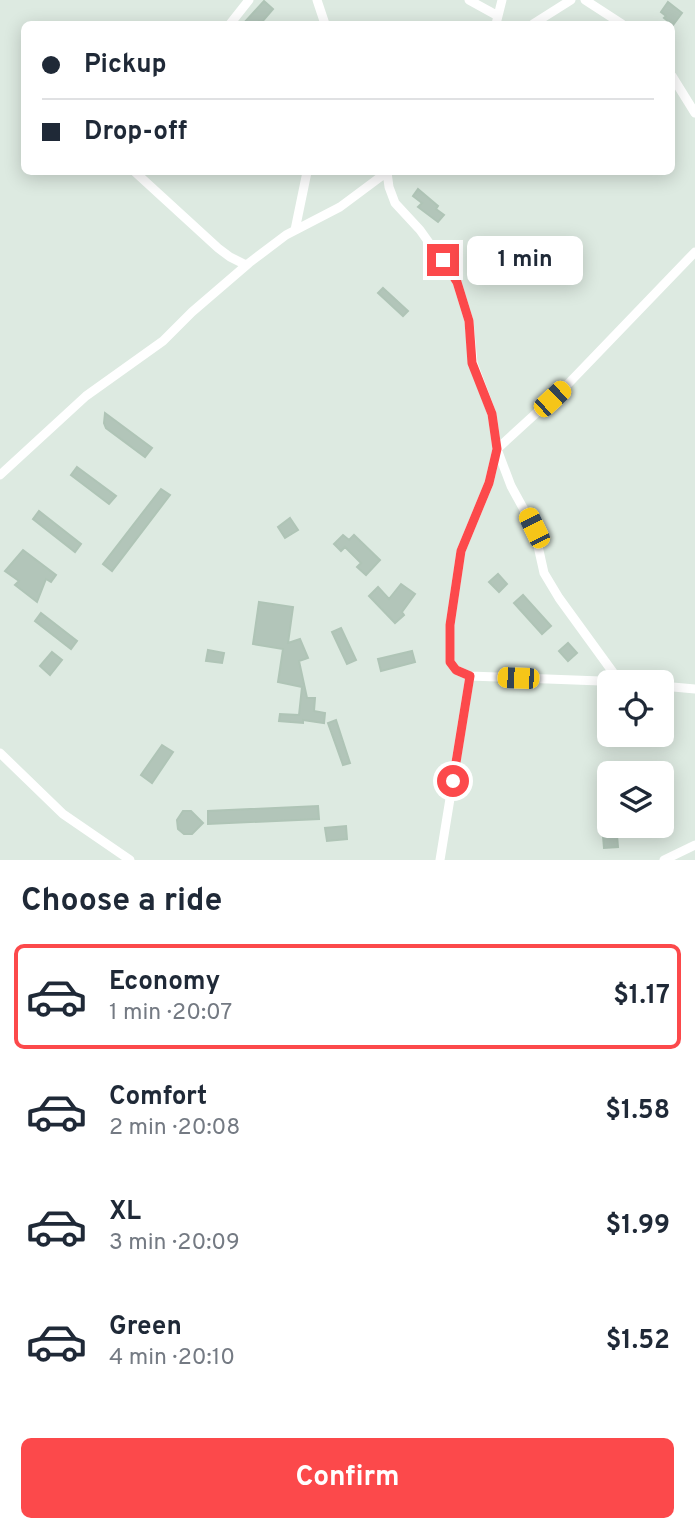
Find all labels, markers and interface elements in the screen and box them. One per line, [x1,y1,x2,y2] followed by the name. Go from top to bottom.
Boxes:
[84,49,167,82] text: Pickup
[84,116,187,149] text: Drop-off
[467,236,583,284] callout: 1 min
[427,244,459,276] route end
[497,246,553,275] text: 1 min
[530,377,575,421] car
[516,505,553,551] car
[497,667,540,689] car
[597,670,674,838] map controls
[597,670,674,747] button: locate
[597,761,674,838] button: layers
[437,765,469,797] route start
[21,882,222,922] text: Choose a ride
[25,965,88,1028] icon: car
[109,966,220,999] text: Economy
[613,980,670,1013] text: $1.17
[109,999,232,1028] text: 1 min · 20:07
[25,1080,88,1143] icon: car
[109,1081,207,1114] text: Comfort
[605,1095,670,1128] text: $1.58
[109,1114,240,1143] text: 2 min · 20:08
[25,1195,88,1258] icon: car
[109,1196,141,1229] text: XL
[606,1210,670,1243] text: $1.99
[109,1229,240,1258] text: 3 min · 20:09
[25,1310,88,1373] icon: car
[109,1311,182,1344] text: Green
[606,1325,670,1358] text: $1.52
[109,1344,235,1373] text: 4 min · 20:10
[21,1438,674,1518] button: Confirm

